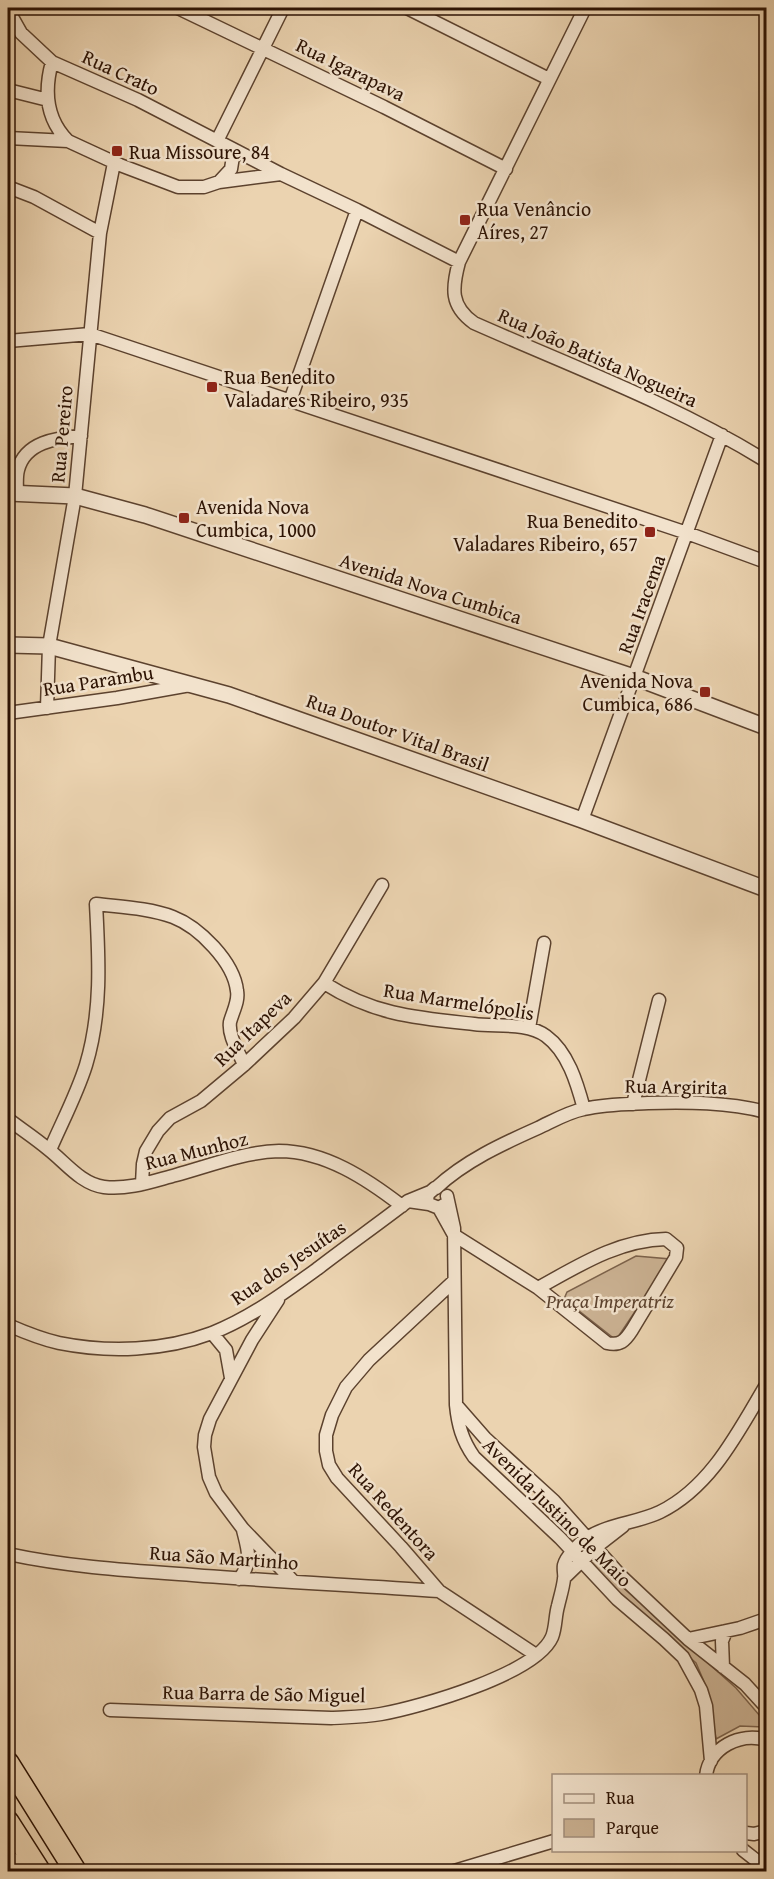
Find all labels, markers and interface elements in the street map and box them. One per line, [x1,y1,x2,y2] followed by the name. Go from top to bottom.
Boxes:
[292,30,411,108] street label: Rua Igarapava
[78,42,164,102] street label: Rua Crato
[129,137,270,166] place label: Rua Missoure, 84
[110,144,124,158] marker: Rua Missoure, 84
[477,194,591,246] place label: Rua Venâncio Aíres, 27
[458,213,472,227] marker: Rua Venâncio Aíres, 27
[494,300,703,414] street label: Rua João Batista Nogueira
[224,362,409,414] place label: Rua Benedito Valadares Ribeiro, 935
[205,380,219,394] marker: Rua Benedito Valadares Ribeiro, 935
[42,384,80,484] street label: Rua Pereiro
[196,492,316,544] place label: Avenida Nova Cumbica, 1000
[453,506,638,558] place label: Rua Benedito Valadares Ribeiro, 657
[177,511,191,525] marker: Avenida Nova Cumbica, 1000
[643,525,657,539] marker: Rua Benedito Valadares Ribeiro, 657
[336,545,526,631] street label: Avenida Nova Cumbica
[610,550,673,658] street label: Rua Iracema
[41,657,155,703] street label: Rua Parambu
[580,666,694,718] place label: Avenida Nova Cumbica, 686
[303,685,494,779] street label: Rua Doutor Vital Brasil
[698,685,712,699] marker: Avenida Nova Cumbica, 686
[382,975,536,1027] street label: Rua Marmelópolis
[207,983,298,1072] street label: Rua Itapeva
[625,1071,728,1101] street label: Rua Argirita
[142,1123,251,1177] street label: Rua Munhoz
[224,1213,352,1311] street label: Rua dos Jesuítas
[545,1286,674,1315] park label: Praça Imperatriz
[477,1431,639,1593] street label: Avenida Justino de Maio
[342,1456,446,1567] street label: Rua Redentora
[148,1537,300,1577] street label: Rua São Martinho
[162,1677,366,1709] street label: Rua Barra de São Miguel
[552,1774,747,1852] legend
[606,1784,635,1811] text: Rua
[606,1814,659,1841] text: Parque

